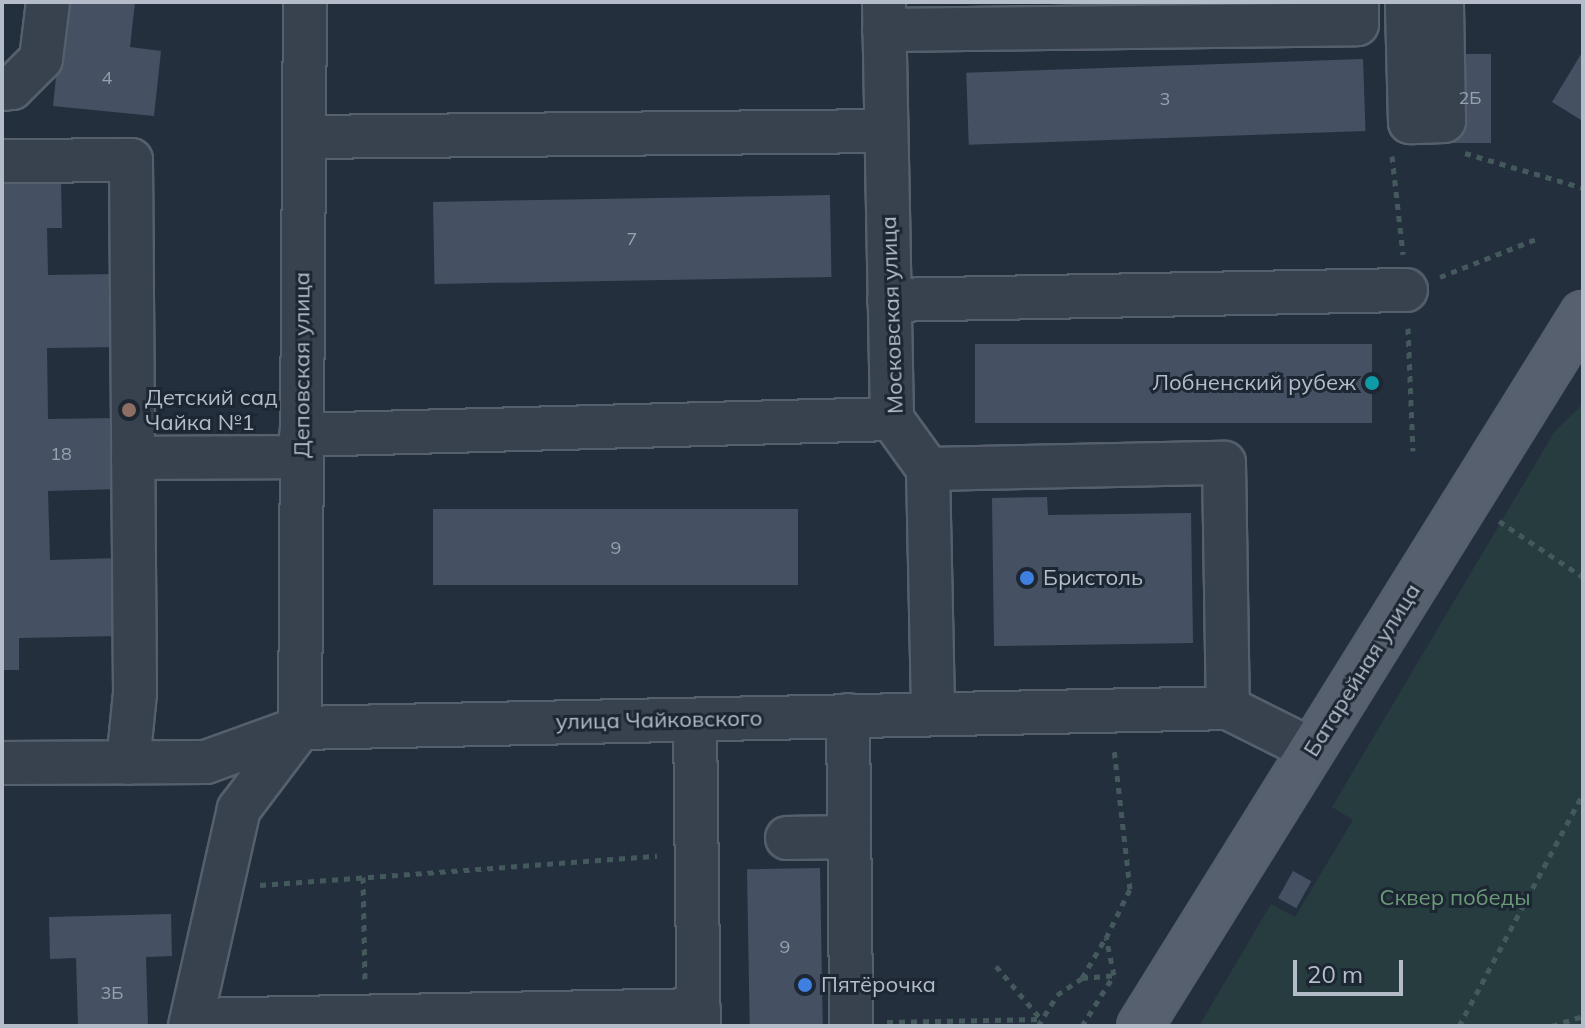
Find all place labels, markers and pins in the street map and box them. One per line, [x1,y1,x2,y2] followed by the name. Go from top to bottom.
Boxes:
[1152,370,1356,396] place label: Лобненский рубеж
[1363,374,1381,392] marker: Лобненский рубеж
[145,384,278,436] place label: Детский сад Чайка №1
[120,401,138,419] marker: Детский сад Чайка №1
[1043,565,1143,591] place label: Бристоль
[1018,569,1036,587] marker: Бристоль
[821,972,936,998] place label: Пятёрочка
[796,976,814,994] marker: Пятёрочка

